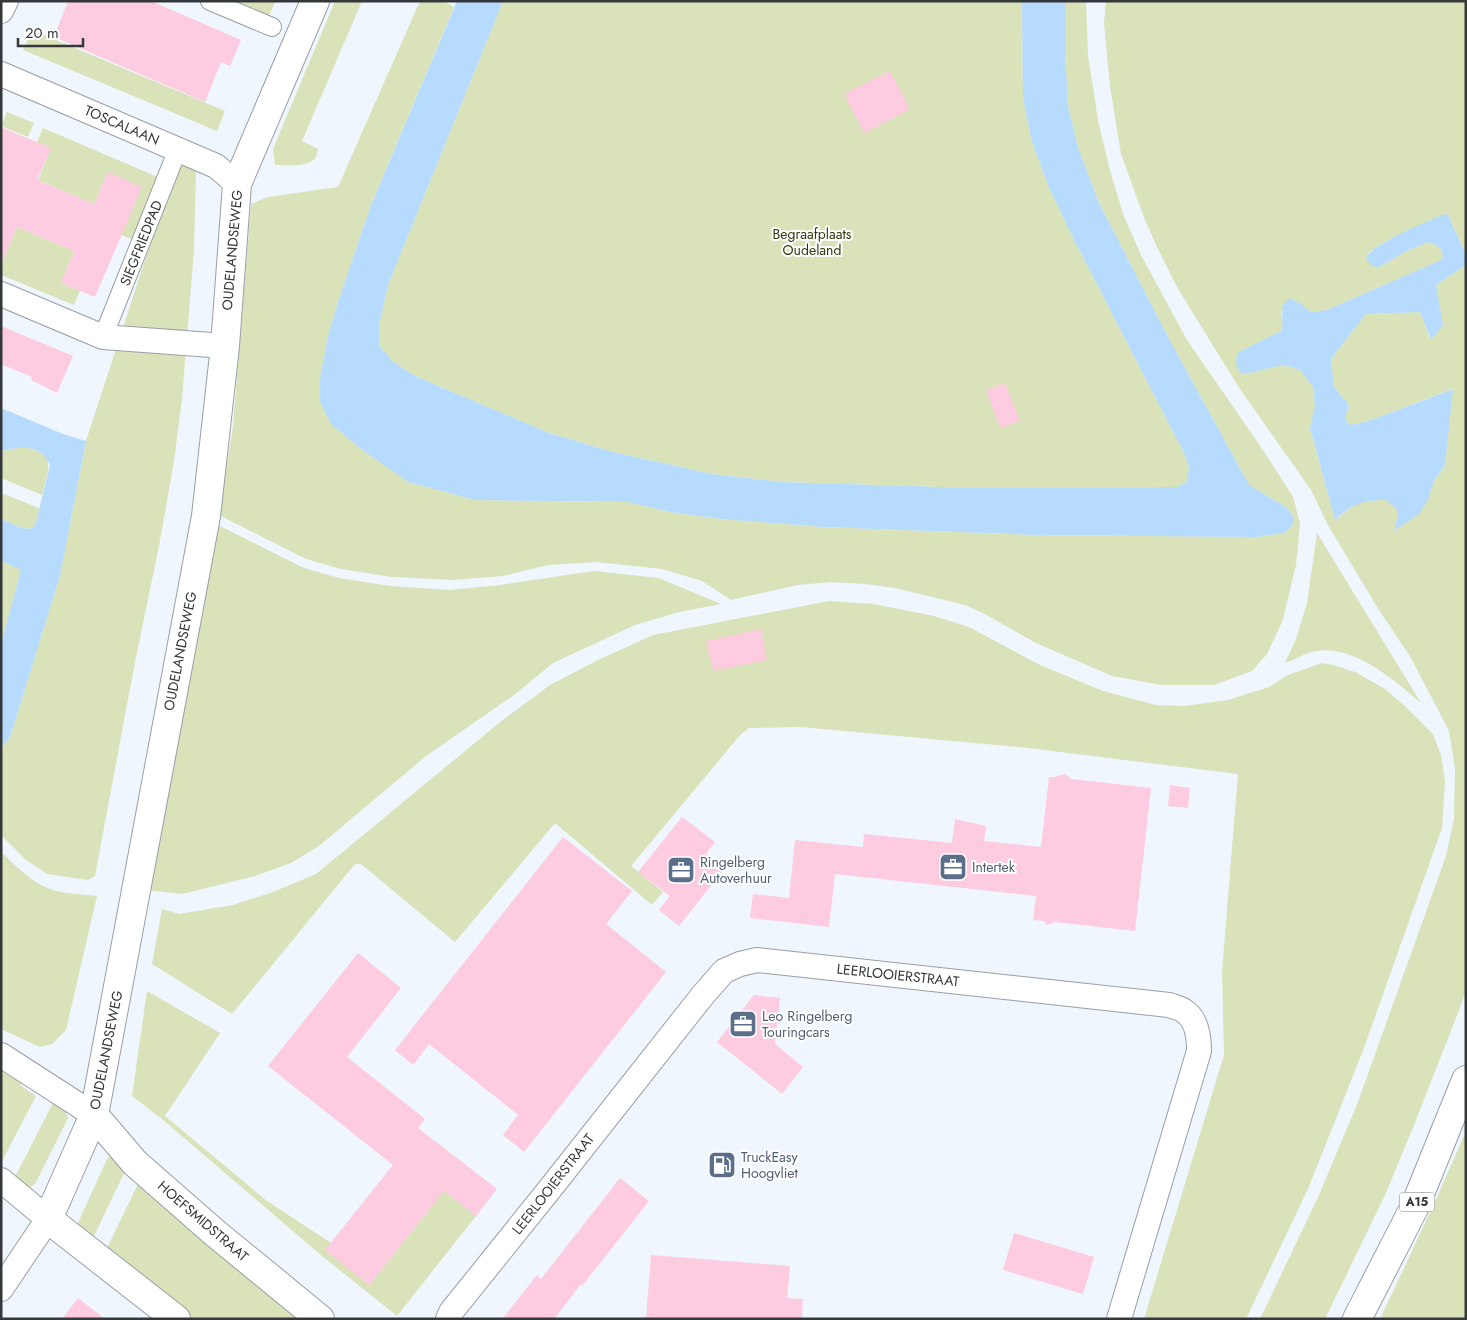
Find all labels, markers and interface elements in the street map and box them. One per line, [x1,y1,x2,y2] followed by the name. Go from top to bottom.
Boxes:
[18,15,82,47] scale bar
[25,22,59,44] text: 20 m
[81,100,163,150] street label: TOSCALAAN
[217,189,247,311] street label: OUDELANDSEWEG
[115,197,167,289] street label: SIEGFRIEDPAD
[773,224,852,260] park label: Begraafplaats Oudeland
[159,589,201,712] street label: OUDELANDSEWEG
[700,852,772,888] place label: Ringelberg Autoverhuur
[938,852,968,882] office icon: Intertek
[666,855,696,885] office icon: Ringelberg Autoverhuur
[972,857,1016,877] place label: Intertek
[836,959,961,991] street label: LEERLOOIERSTRAAT
[85,988,127,1111] street label: OUDELANDSEWEG
[762,1006,852,1042] place label: Leo Ringelberg Touringcars
[728,1009,758,1039] office icon: Leo Ringelberg Touringcars
[507,1129,599,1239] street label: LEERLOOIERSTRAAT
[741,1147,799,1183] place label: TruckEasy Hoogvliet
[707,1150,737,1180] fuel station icon: TruckEasy Hoogvliet
[153,1176,253,1266] street label: HOEFSMIDSTRAAT
[1400,1192,1434,1212] road number: A15

